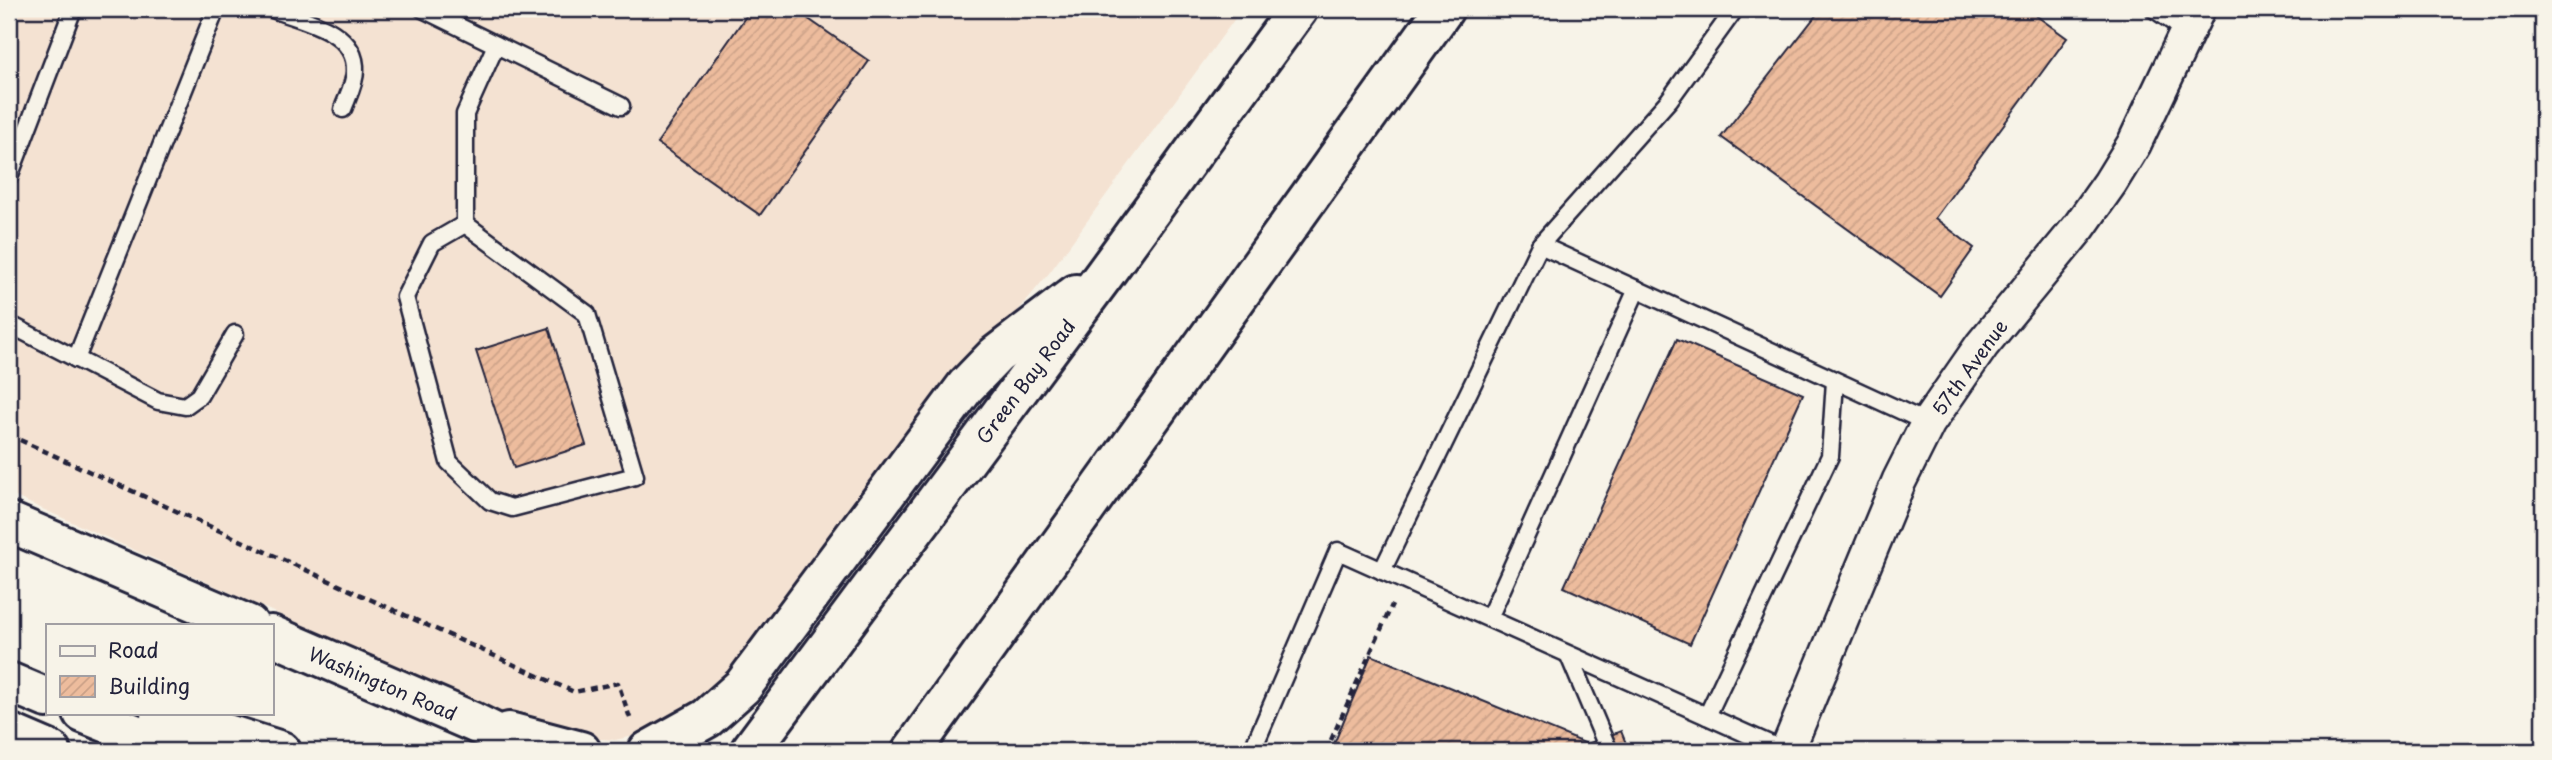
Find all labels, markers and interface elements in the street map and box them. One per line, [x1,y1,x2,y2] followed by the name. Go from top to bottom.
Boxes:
[969,313,1081,449] street label: Green Bay Road
[1925,313,2013,421] street label: 57th Avenue
[46,624,273,714] legend
[108,633,159,665] text: Road
[304,639,462,727] street label: Washington Road
[108,669,190,701] text: Building

